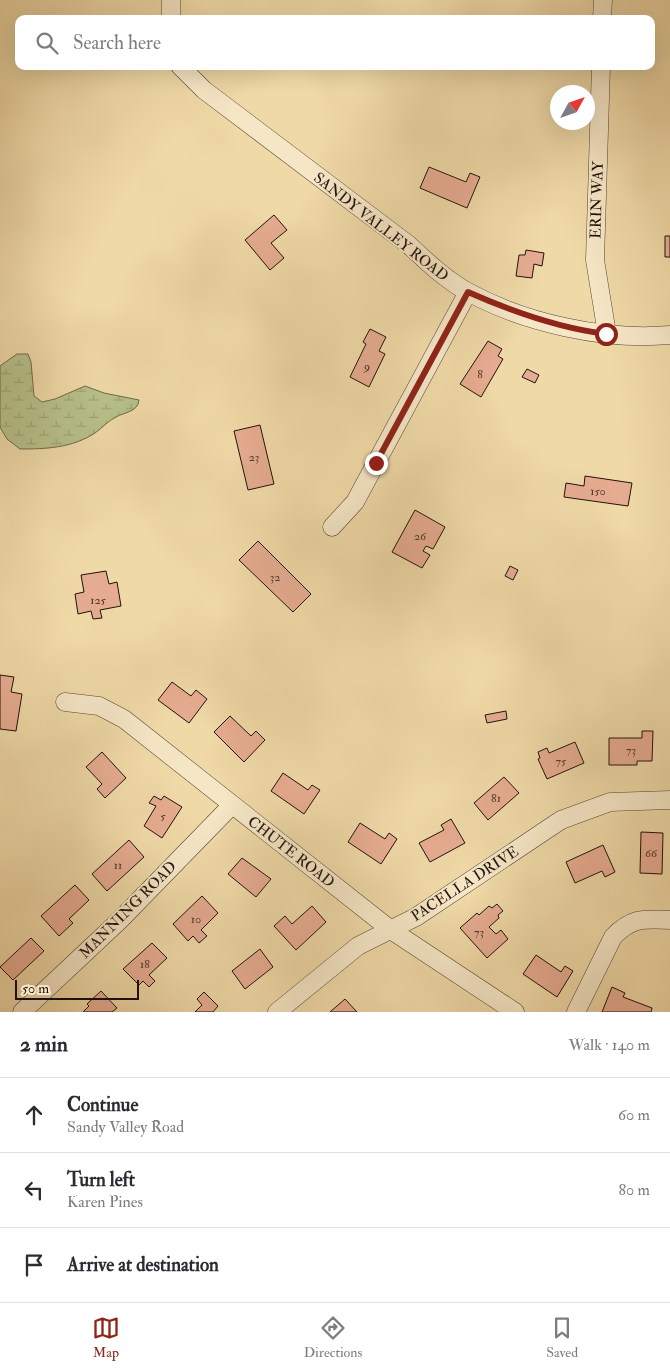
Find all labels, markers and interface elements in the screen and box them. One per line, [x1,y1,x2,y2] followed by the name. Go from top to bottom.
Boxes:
[15,15,655,70] search box
[33,29,61,57] icon: search
[73,31,161,55] text: Search here
[550,85,595,130] north arrow
[586,160,608,239] street label: ERIN WAY
[310,168,452,286] street label: SANDY VALLEY ROAD
[595,323,618,346] route start
[363,359,370,374] house number: 9
[477,367,483,382] house number: 8
[249,450,259,465] house number: 23
[365,452,388,475] route end
[590,484,606,499] house number: 150
[414,529,427,544] house number: 26
[270,570,280,585] house number: 32
[90,593,107,608] house number: 125
[626,743,636,758] house number: 73
[556,754,567,769] house number: 75
[491,791,501,806] house number: 81
[160,809,166,824] house number: 5
[244,812,338,892] street label: CHUTE ROAD
[408,842,522,926] street label: PACELLA DRIVE
[645,846,658,861] house number: 66
[75,857,181,963] street label: MANNING ROAD
[114,858,122,873] house number: 11
[191,912,201,927] house number: 10
[474,925,484,940] house number: 73
[140,957,150,972] house number: 18
[15,977,139,1000] scale bar
[22,980,49,997] text: 50 m
[20,1031,68,1058] text: 2 min
[569,1035,650,1055] text: Walk · 140 m
[67,1093,138,1117] text: Continue
[20,1101,48,1129] icon: ahead
[618,1105,650,1125] text: 60 m
[67,1117,184,1137] text: Sandy Valley Road
[67,1168,135,1192] text: Turn left
[20,1176,48,1204] icon: left
[619,1180,650,1200] text: 80 m
[67,1192,143,1212] text: Karen Pines
[20,1251,48,1279] icon: arrive
[67,1253,219,1277] text: Arrive at destination
[92,1314,120,1361] tab: Map
[304,1314,362,1361] tab: Directions
[546,1314,578,1361] tab: Saved

